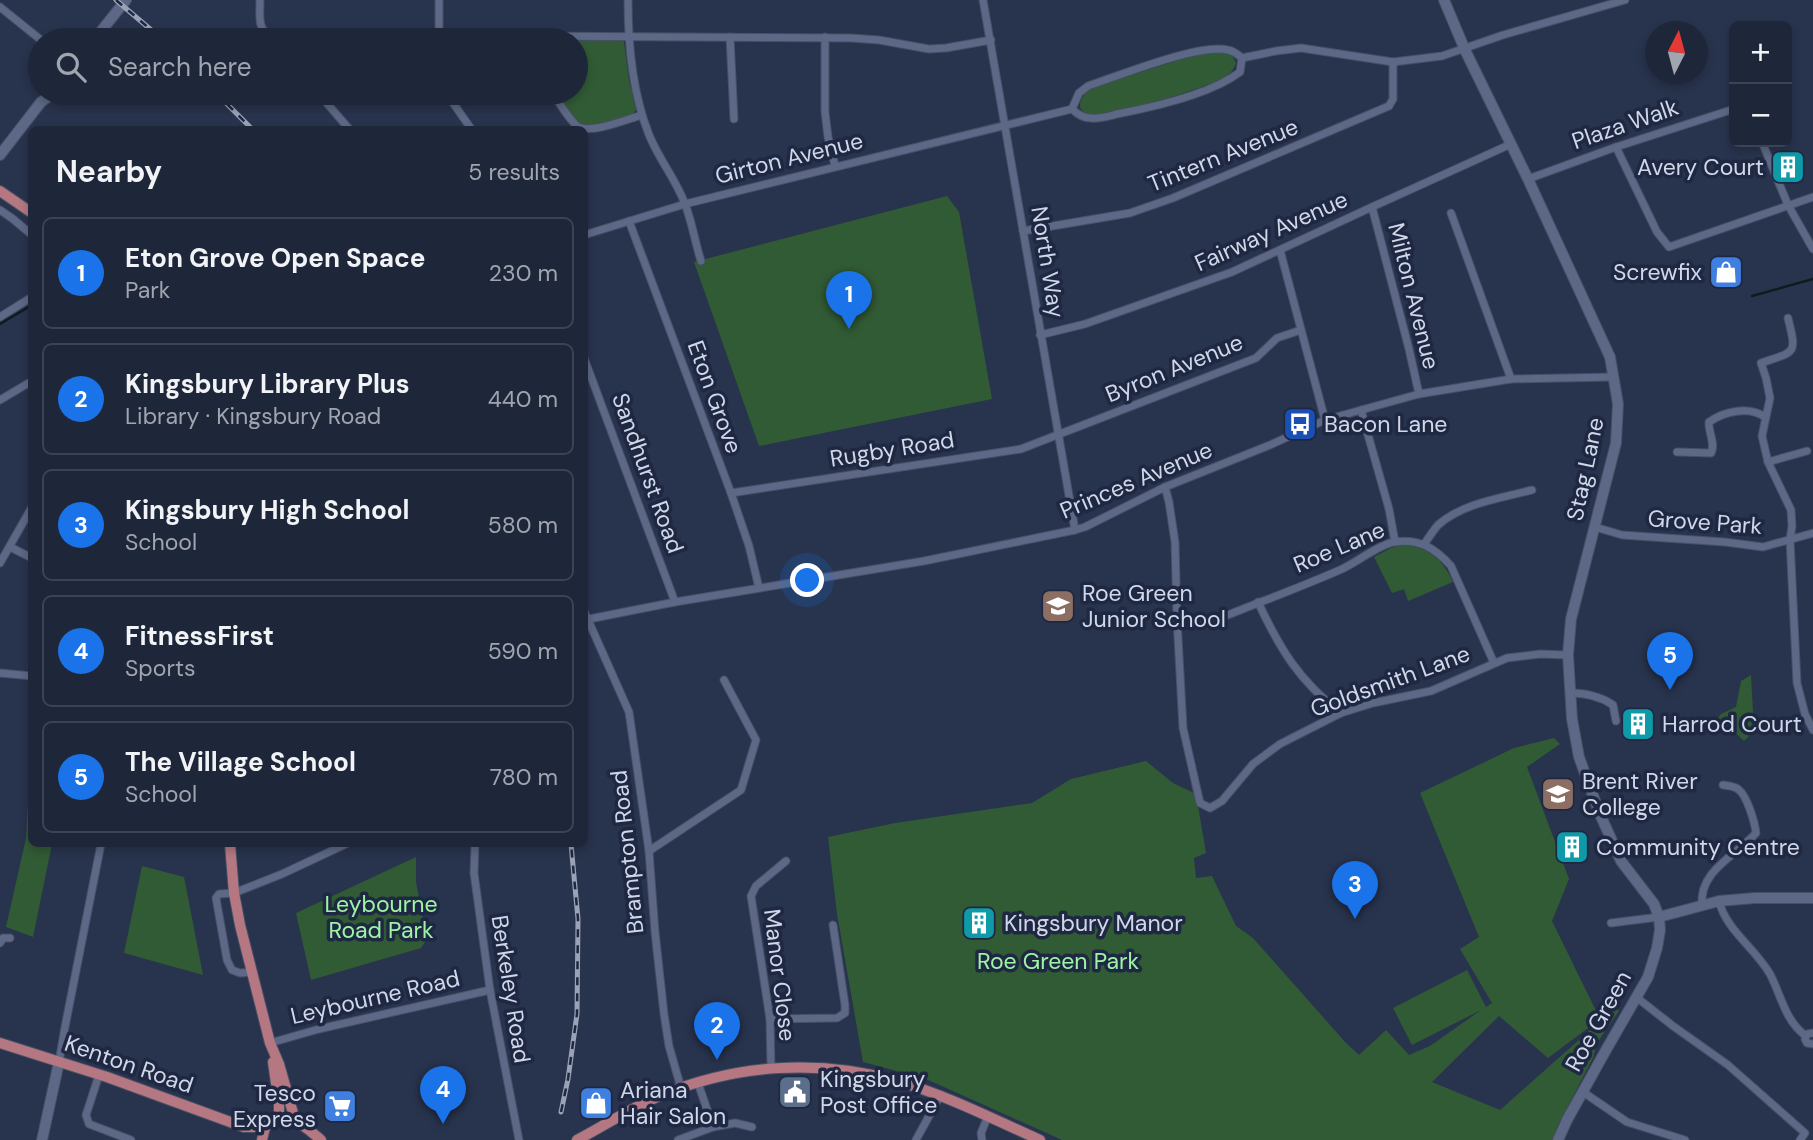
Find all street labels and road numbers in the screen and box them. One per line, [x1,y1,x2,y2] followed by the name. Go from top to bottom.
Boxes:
[1568,92,1683,156] street label: Plaza Walk
[1143,111,1303,199] street label: Tintern Avenue
[712,125,866,191] street label: Girton Avenue
[1190,184,1352,278] street label: Fairway Avenue
[1024,204,1072,320] street label: North Way
[1381,220,1447,372] street label: Milton Avenue
[1101,327,1247,409] street label: Byron Avenue
[681,337,749,457] street label: Eton Grove
[605,389,691,557] street label: Sandhurst Road
[1559,415,1611,523] street label: Stag Lane
[828,424,956,474] street label: Rugby Road
[1055,434,1217,526] street label: Princes Avenue
[1647,503,1764,541] street label: Grove Park
[1289,514,1389,580] street label: Roe Lane
[1306,638,1474,724] street label: Goldsmith Lane
[603,769,651,935] street label: Brampton Road
[757,907,803,1043] street label: Manor Close
[484,913,538,1065] street label: Berkeley Road
[287,963,463,1031] street label: Leybourne Road
[1558,965,1638,1077] street label: Roe Green
[61,1028,197,1100] street label: Kenton Road

